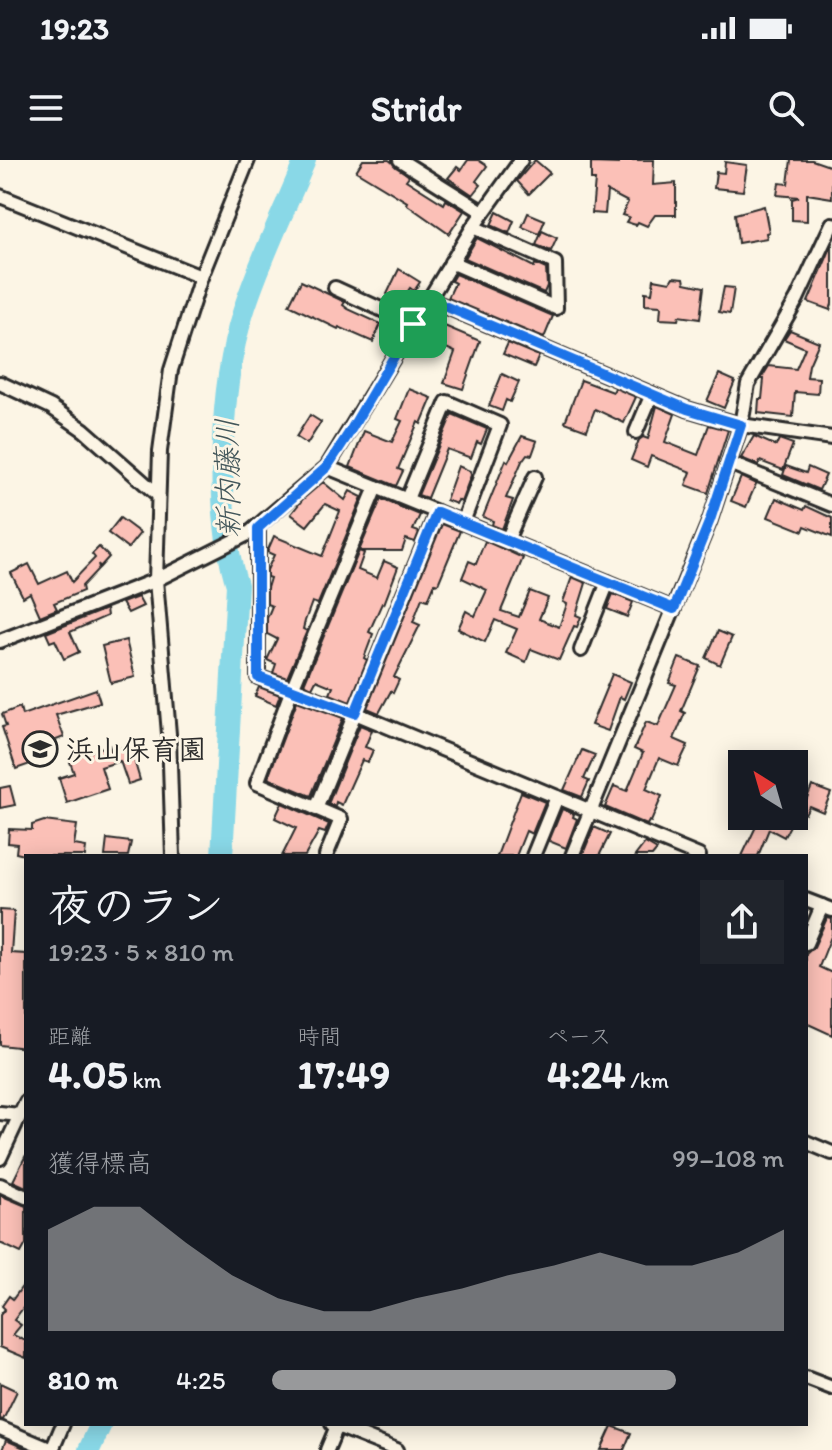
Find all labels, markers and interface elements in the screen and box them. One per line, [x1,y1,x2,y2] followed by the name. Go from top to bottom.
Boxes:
[40,10,109,47] text: 19:23
[24,86,68,130] icon: menu
[764,86,808,130] icon: search
[371,87,461,130] text: Stridr
[379,290,447,358] pin
[391,302,435,346] icon: arrive
[208,418,247,538] water label: 新内藤川
[21,730,59,768] school or university icon: 浜山保育園
[66,732,206,766] place label: 浜山保育園
[728,750,808,830] north arrow
[728,750,808,830] map controls
[48,879,224,932] text: 夜のラン
[700,880,784,964] button: share
[48,936,234,968] text: 19:23 · 5 × 810 m
[48,1023,92,1050] text: 距離
[297,1023,341,1050] text: 時間
[547,1023,611,1050] text: ペース
[48,1050,128,1098] text: 4.05
[297,1050,391,1098] text: 17:49
[547,1050,626,1098] text: 4:24
[128,1067,162,1094] text: km
[626,1067,669,1094] text: /km
[672,1142,784,1174] text: 99–108 m
[48,1147,152,1179] text: 獲得標高
[48,1364,118,1396] text: 810 m
[176,1364,225,1396] text: 4:25

